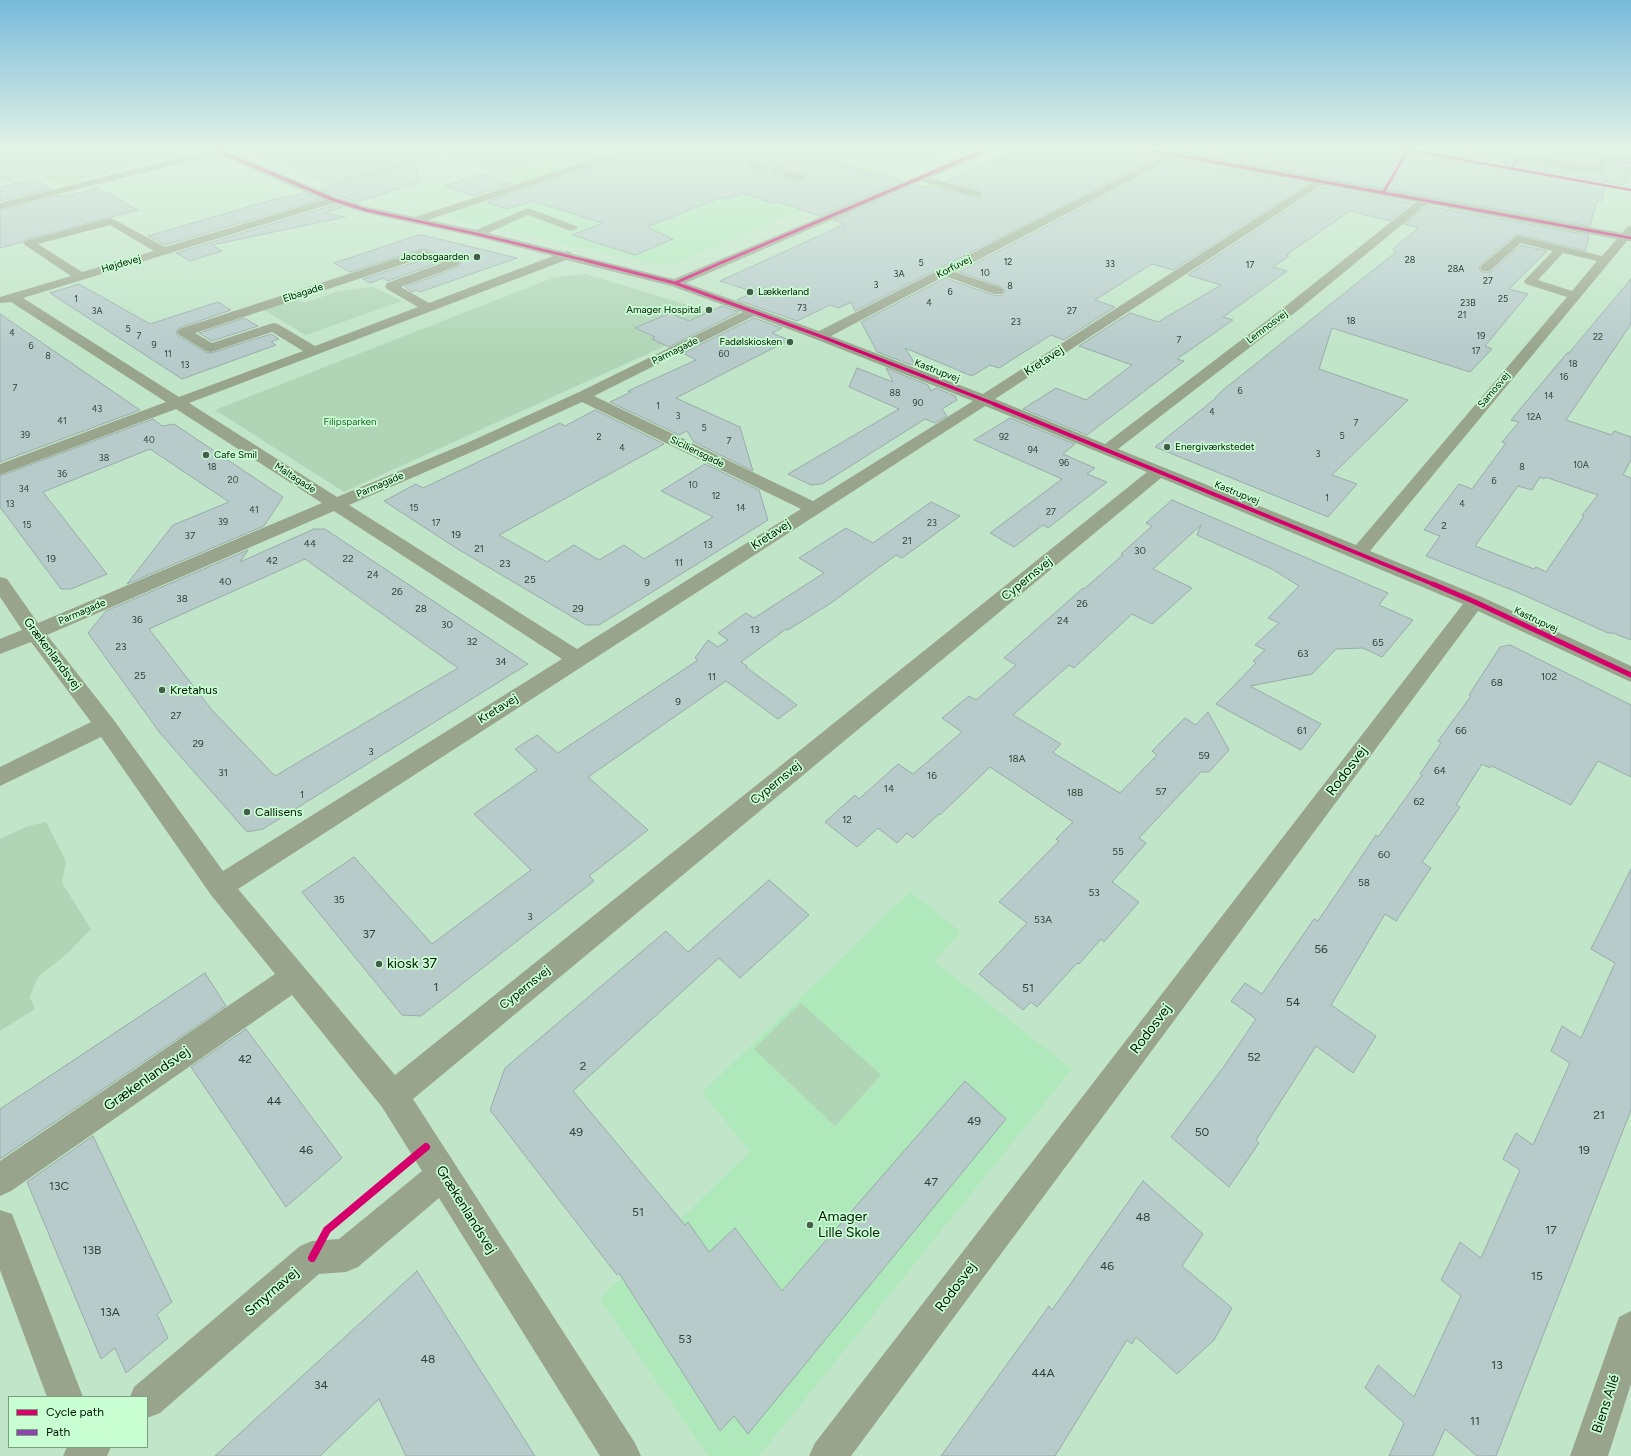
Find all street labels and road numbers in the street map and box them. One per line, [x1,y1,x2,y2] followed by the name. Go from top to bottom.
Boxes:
[100,253,142,275] street label: Højdevej
[934,253,974,281] street label: Korfuvej
[281,281,325,305] street label: Elbagade
[1244,308,1290,346] street label: Lemnosvej
[650,335,700,367] street label: Parmagade
[1021,343,1067,379] street label: Kretavej
[913,357,961,385] street label: Kastrupvej
[1475,370,1513,410] street label: Samosvej
[668,434,726,470] street label: Siciliensgade
[272,460,318,496] street label: Maltagade
[355,470,405,500] street label: Parmagade
[1213,479,1261,507] street label: Kastrupvej
[748,517,794,553] street label: Kretavej
[999,554,1055,604] street label: Cypernsvej
[57,597,107,627] street label: Parmagade
[1512,605,1560,635] street label: Kastrupvej
[20,615,84,693] street label: Grækenlandsvej
[475,691,521,727] street label: Kretavej
[1323,743,1371,799] street label: Rodosvej
[748,758,804,808] street label: Cypernsvej
[497,963,553,1013] street label: Cypernsvej
[1127,1001,1175,1057] street label: Rodosvej
[101,1043,193,1115] street label: Grækenlandsvej
[432,1163,500,1257] street label: Grækenlandsvej
[932,1259,980,1315] street label: Rodosvej
[242,1264,302,1320] street label: Smyrnavej
[1589,1373,1623,1435] street label: Biens Allé

